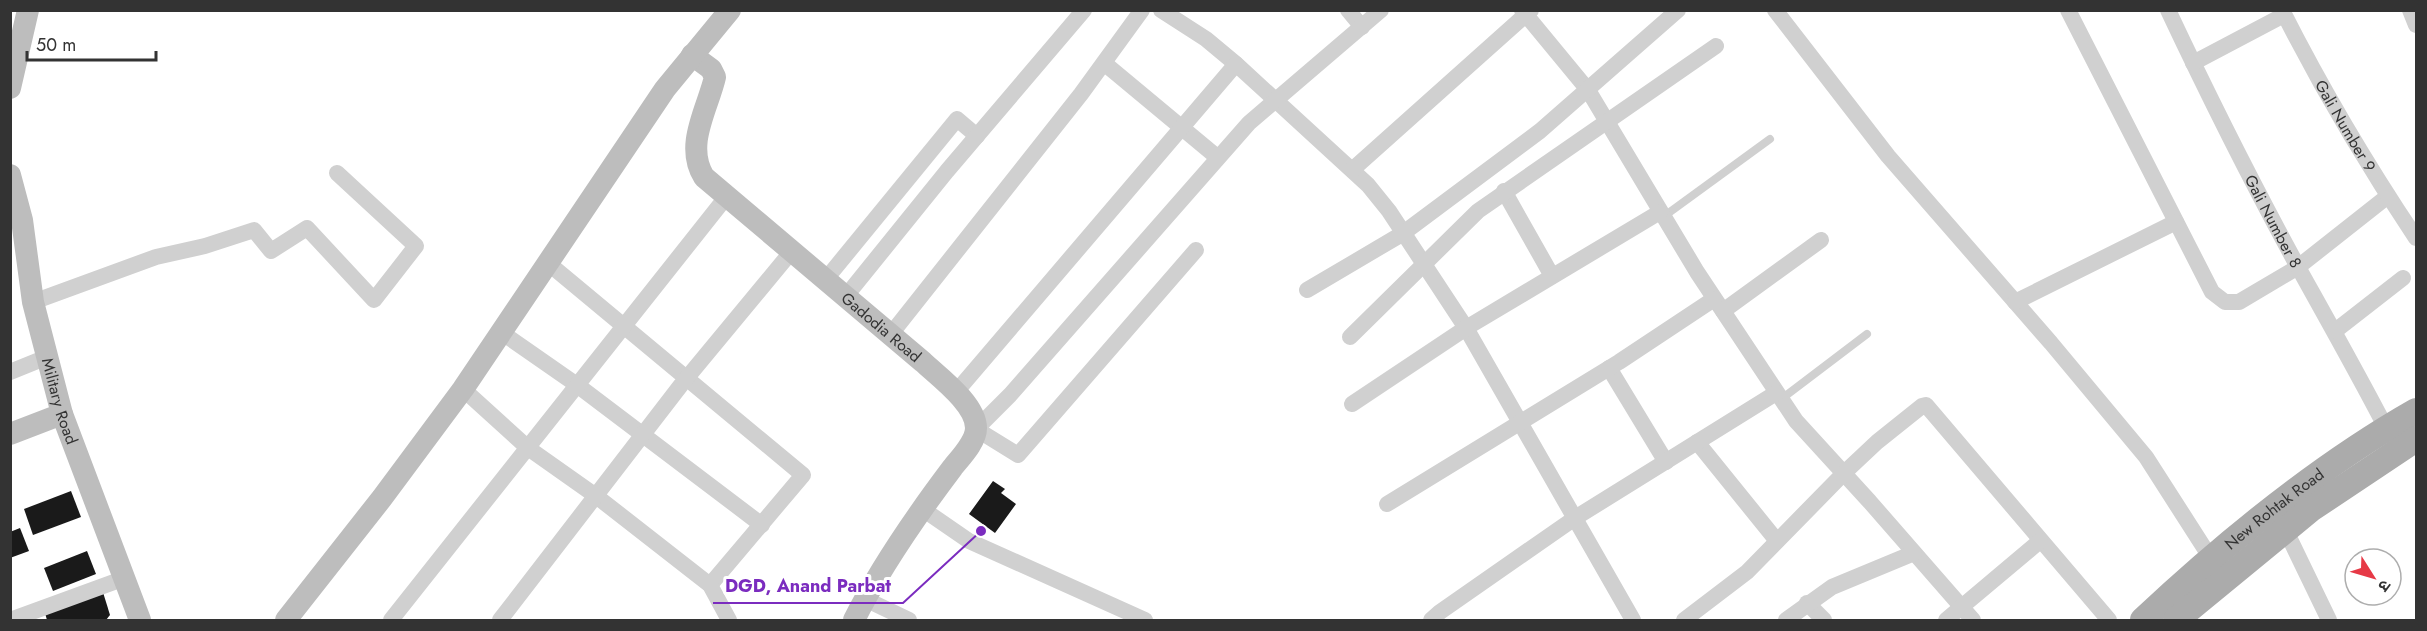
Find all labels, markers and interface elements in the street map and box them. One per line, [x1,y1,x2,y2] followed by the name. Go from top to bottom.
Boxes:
[27,24,156,62] scale bar
[36,32,76,58] text: 50 m
[2310,75,2382,176] street label: Gali Number 9
[2239,170,2308,272] street label: Gali Number 8
[837,286,926,367] street label: Gadodia Road
[36,355,84,447] street label: Military Road
[2219,463,2328,555] street label: New Rohtak Road
[2343,547,2403,607] north arrow
[713,567,903,603] callout: DGD, Anand Parbat
[725,573,891,599] text: DGD, Anand Parbat
[2372,575,2397,597] text: उ

